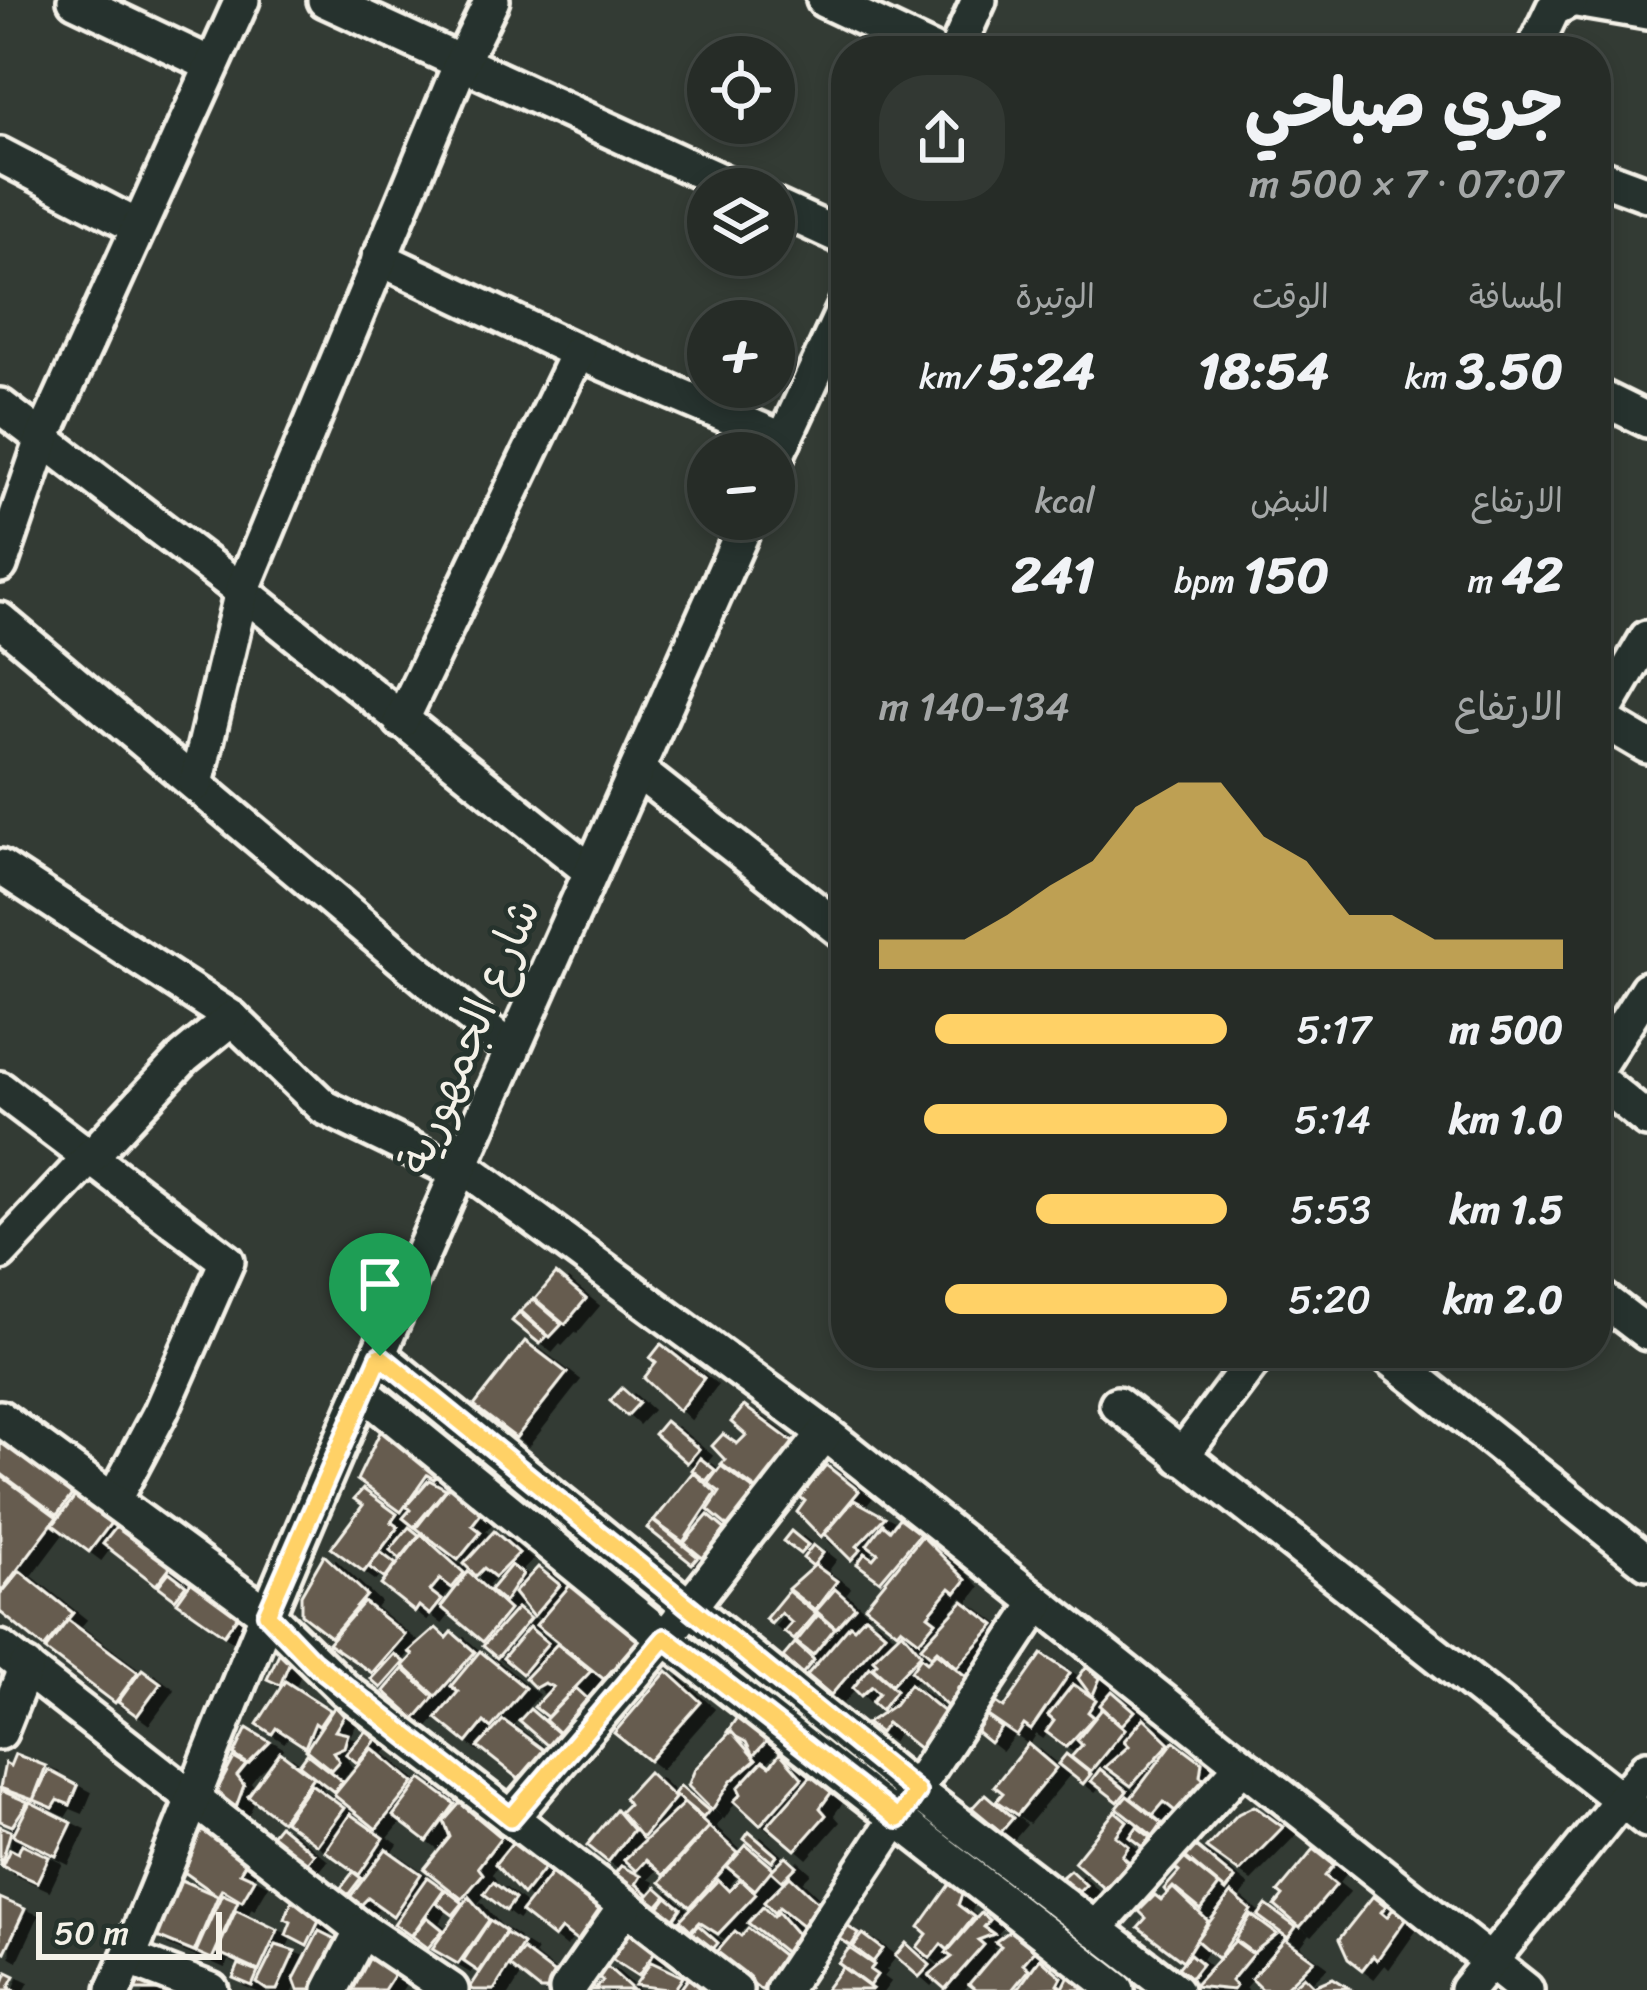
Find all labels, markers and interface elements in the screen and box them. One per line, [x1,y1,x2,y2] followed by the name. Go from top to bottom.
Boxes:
[687,36,795,540] map controls
[687,36,795,144] button: locate
[1245,45,1563,162] text: جري صباحي
[879,75,1005,201] button: share
[1249,149,1563,218] text: 07:07 · 7 × 500 m
[687,168,795,276] button: layers
[1015,268,1095,326] text: الوتيرة
[1252,268,1329,326] text: الوقت
[1469,268,1563,326] text: المسافة
[687,300,795,408] button: +
[987,326,1095,416] text: 5:24
[1198,326,1329,416] text: 18:54
[1456,326,1563,416] text: 3.50
[919,348,987,406] text: /km
[1405,348,1456,406] text: km
[687,432,795,540] button: −
[1035,472,1095,530] text: kcal
[1250,472,1329,530] text: النبض
[1470,472,1563,530] text: الارتفاع
[1012,530,1095,620] text: 241
[1244,530,1329,620] text: 150
[1502,530,1563,620] text: 42
[1174,552,1244,610] text: bpm
[1468,552,1502,610] text: m
[879,672,1070,741] text: 134–140 m
[1454,672,1563,741] text: الارتفاع
[375,885,563,1187] street label: شارع الجمهورية
[1296,995,1371,1064] text: 5:17
[1450,995,1563,1064] text: 500 m
[1294,1085,1371,1154] text: 5:14
[1449,1085,1563,1154] text: 1.0 km
[1290,1175,1371,1244] text: 5:53
[1450,1175,1563,1244] text: 1.5 km
[329,1233,431,1356] pin
[347,1251,413,1317] icon: arrive
[1288,1265,1371,1334] text: 5:20
[1443,1265,1563,1334] text: 2.0 km
[54,1904,129,1962] text: 50 m
[36,1906,222,1959] scale bar

